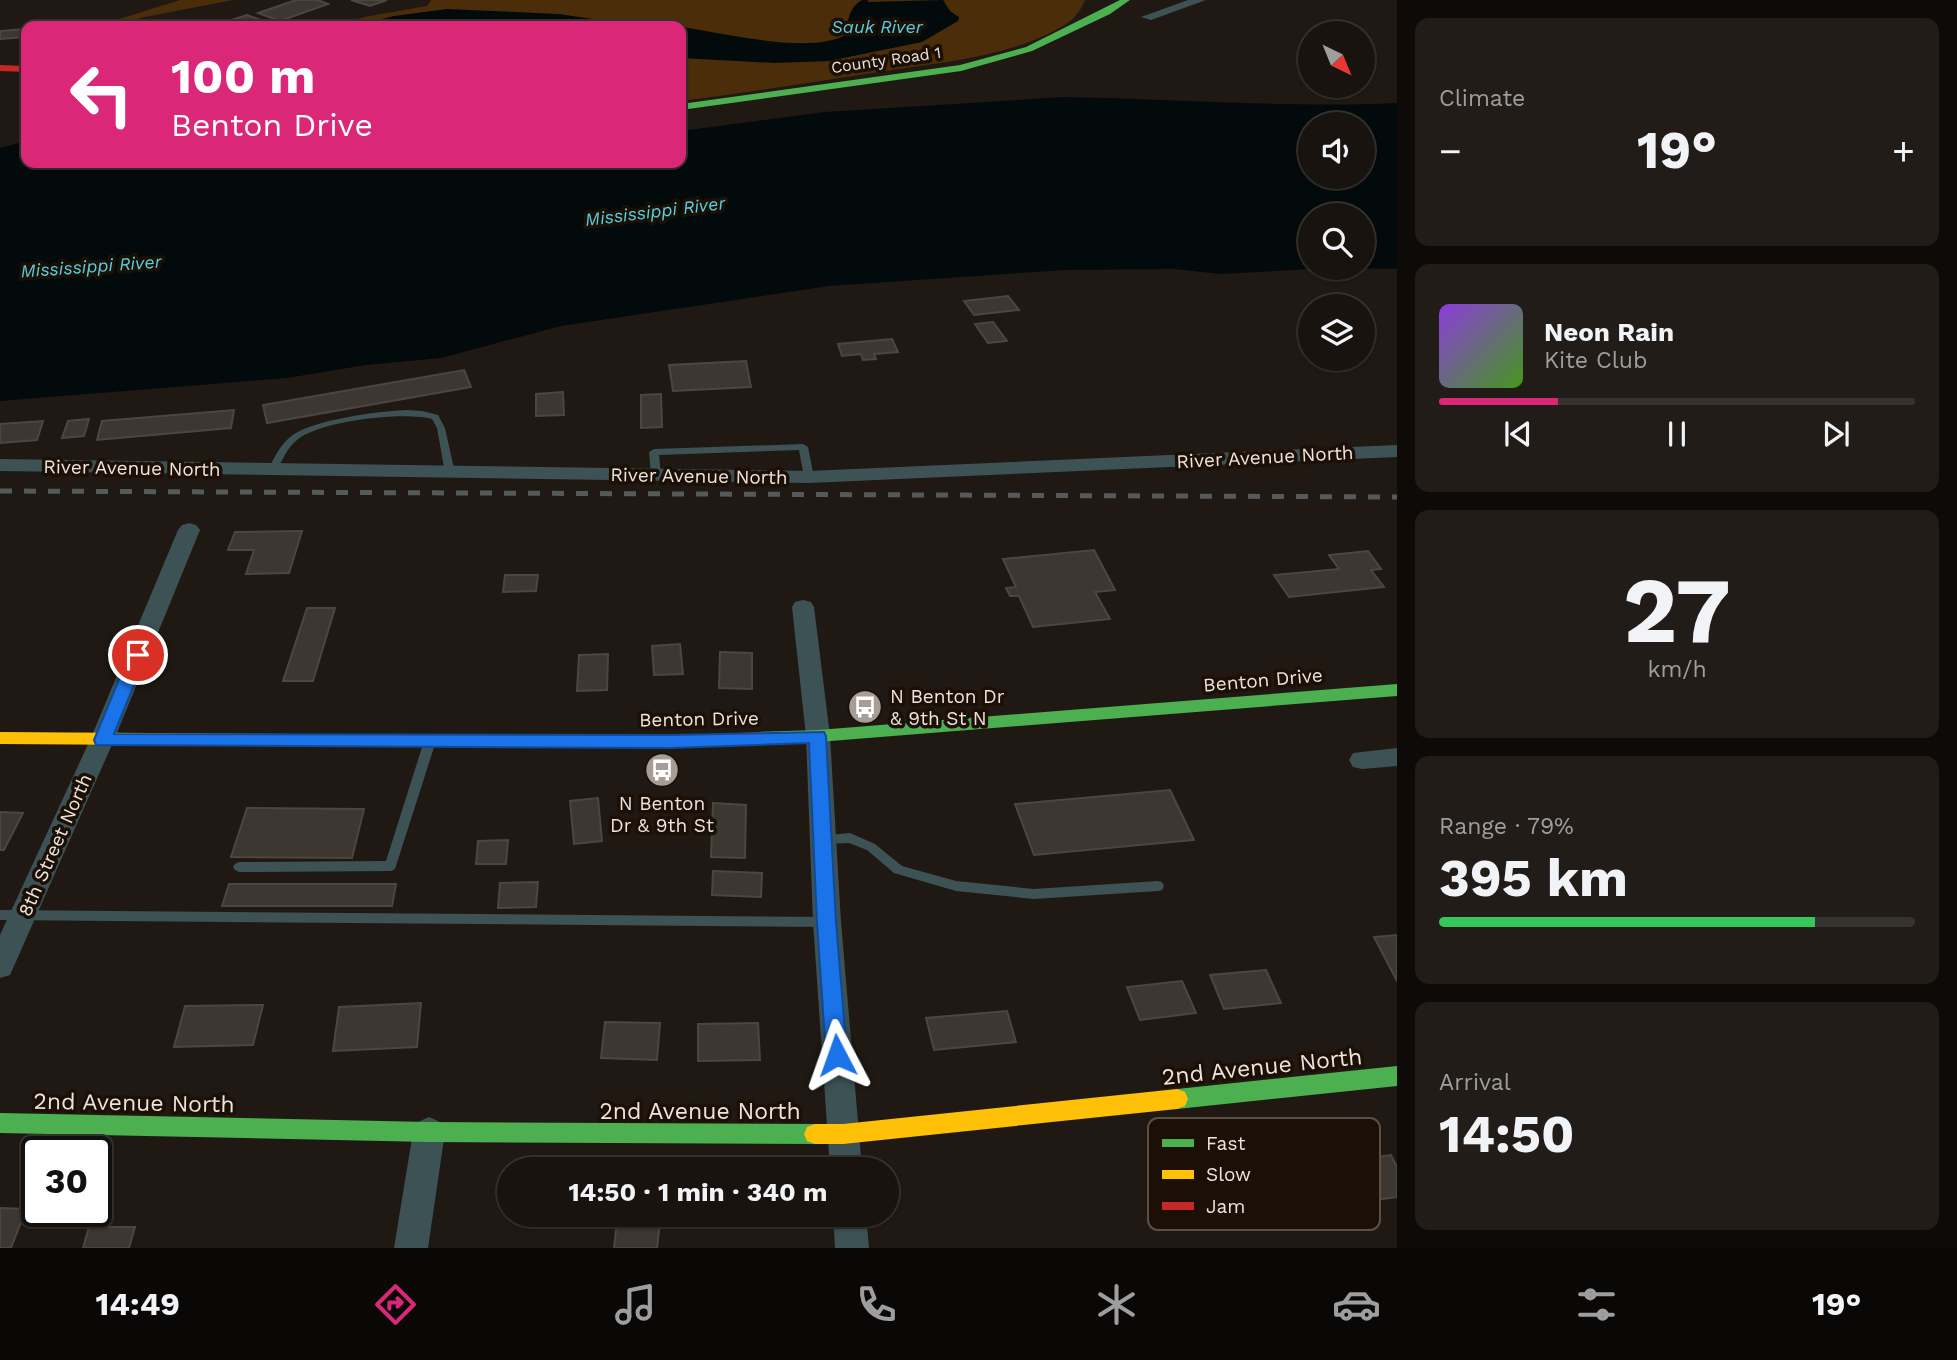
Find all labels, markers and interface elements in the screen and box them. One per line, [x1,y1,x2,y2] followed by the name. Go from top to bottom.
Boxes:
[831,16,924,37] water label: Sauk River
[1298,21,1376,98] north arrow
[1298,21,1375,371] map controls
[830,43,942,77] street label: County Road 1
[171,47,315,105] text: 100 m
[56,49,147,140] icon: left
[1439,85,1525,112] text: Climate
[171,106,373,144] text: Benton Drive
[1298,112,1375,189] button: sound
[1637,120,1717,181] text: 19°
[1439,129,1462,173] text: −
[1892,129,1915,173] text: +
[584,192,727,230] water label: Mississippi River
[1298,203,1375,280] button: search
[20,251,163,281] water label: Mississippi River
[1298,294,1375,371] button: layers
[1544,317,1674,347] text: Neon Rain
[1544,347,1647,374] text: Kite Club
[1499,415,1537,453] icon: previous
[1658,415,1696,453] icon: pause
[1817,415,1855,453] icon: next
[1176,441,1354,473] street label: River Avenue North
[43,455,221,481] street label: River Avenue North
[610,463,788,489] street label: River Avenue North
[1623,557,1731,664] text: 27
[108,625,168,685] pin
[119,636,157,674] icon: arrive
[1647,656,1707,683] text: km/h
[1202,663,1324,697] street label: Benton Drive
[890,685,1005,730] place label: N Benton Dr & 9th St N
[846,688,884,726] bus stop icon: N Benton Dr & 9th St N
[639,706,759,732] street label: Benton Drive
[643,751,681,789] bus stop icon: N Benton Dr & 9th St
[13,770,97,920] street label: 8th Street North
[610,792,714,837] place label: N Benton Dr & 9th St
[1439,813,1574,840] text: Range · 79%
[1439,848,1628,909] text: 395 km
[800,1018,874,1092] position arrow
[1161,1043,1363,1091] street label: 2nd Avenue North
[1439,1069,1511,1096] text: Arrival
[33,1088,235,1118] street label: 2nd Avenue North
[599,1098,801,1125] street label: 2nd Avenue North
[1439,1104,1575,1165] text: 14:50
[1148,1118,1380,1230] legend
[1206,1132,1245,1155] text: Fast
[21,1136,112,1227] speed limit sign: 30
[1206,1163,1251,1186] text: Slow
[568,1177,828,1207] text: 14:50 · 1 min · 340 m
[1206,1195,1245,1218] text: Jam
[371,1280,420,1329] icon: directions
[611,1280,660,1329] icon: music
[852,1280,901,1329] icon: phone
[1092,1280,1141,1329] icon: climate
[1332,1280,1381,1329] icon: car
[1572,1280,1621,1329] icon: filters
[96,1285,180,1323] text: 14:49
[1812,1285,1861,1323] text: 19°

